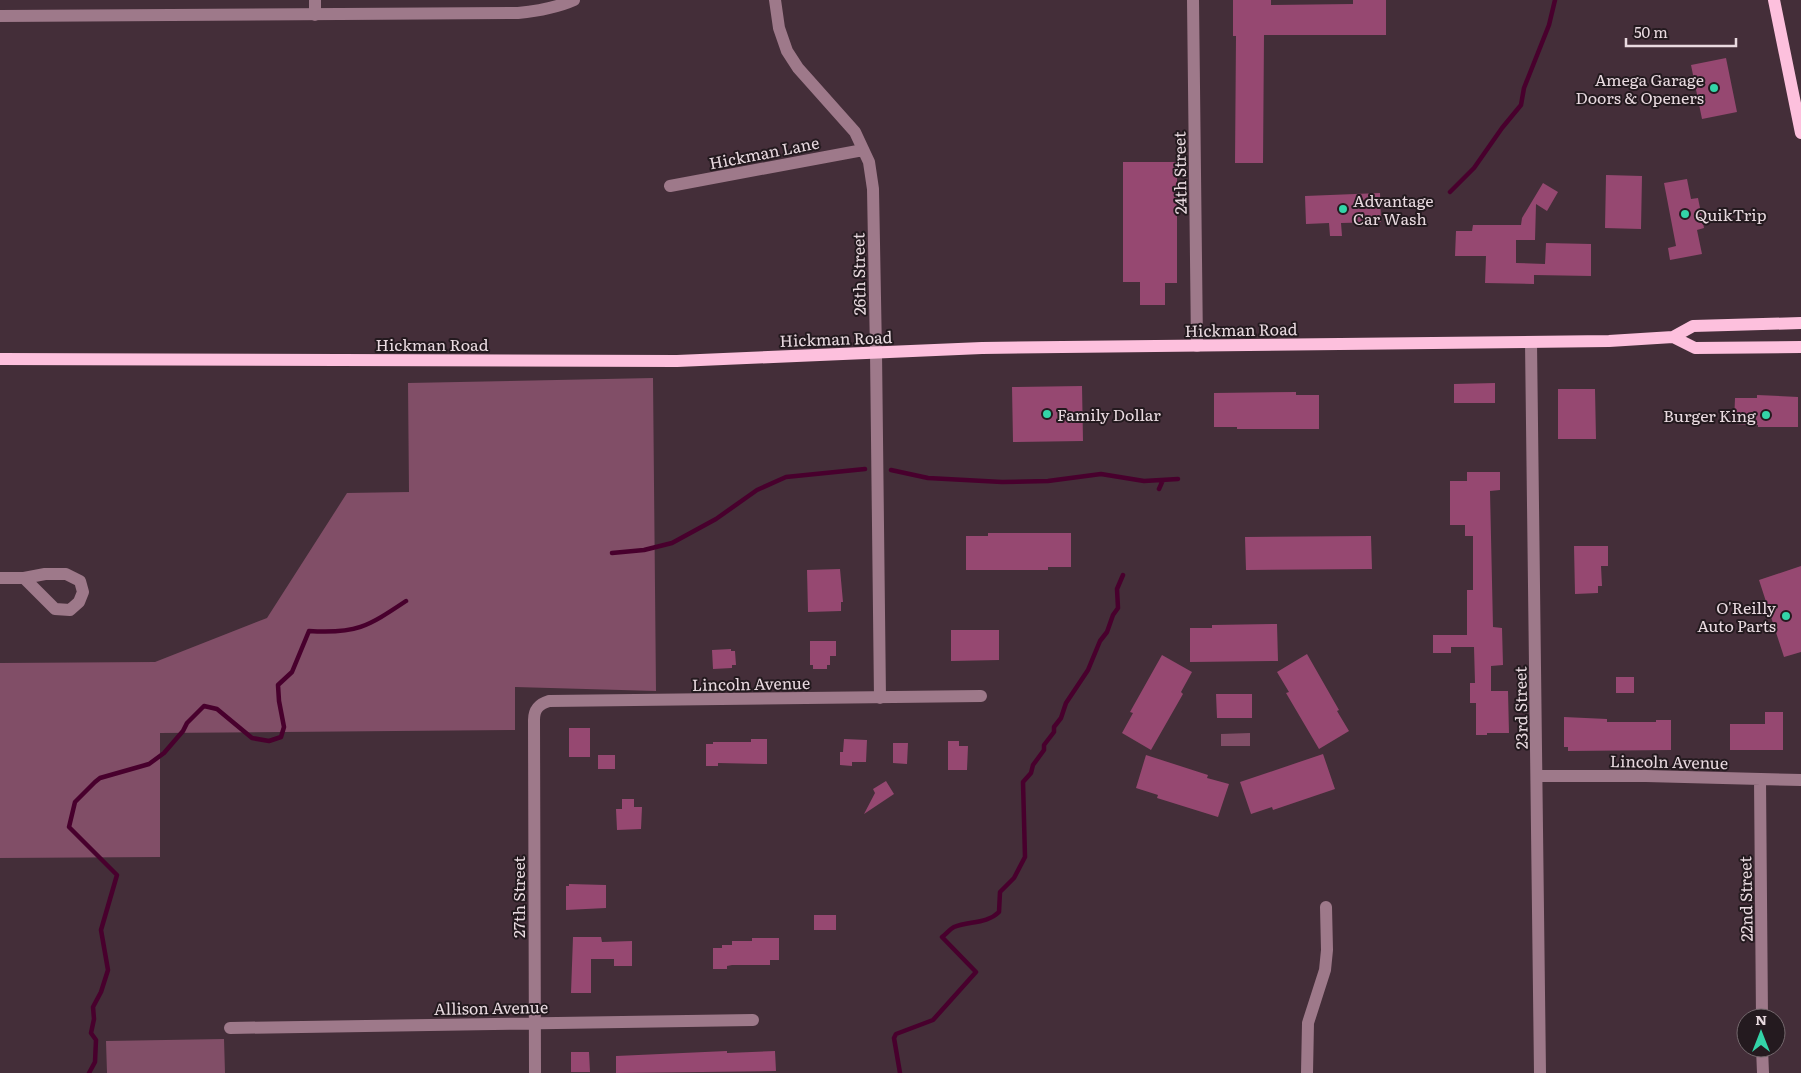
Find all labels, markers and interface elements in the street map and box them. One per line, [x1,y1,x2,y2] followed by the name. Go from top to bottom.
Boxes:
[1626,15,1736,47] scale bar
[1634,20,1668,43] text: 50 m
[1575,67,1704,109] place label: Amega Garage Doors & Openers
[1708,82,1720,94] marker: Amega Garage Doors & Openers
[707,130,821,174] street label: Hickman Lane
[1166,131,1192,215] street label: 24th Street
[1353,188,1434,230] place label: Advantage Car Wash
[1695,202,1767,226] place label: QuikTrip
[1337,203,1349,215] marker: Advantage Car Wash
[1679,208,1691,220] marker: QuikTrip
[845,232,871,316] street label: 26th Street
[1184,316,1298,342] street label: Hickman Road
[779,324,893,352] street label: Hickman Road
[376,332,489,356] street label: Hickman Road
[1057,402,1161,426] place label: Family Dollar
[1663,403,1756,427] place label: Burger King
[1041,408,1053,420] marker: Family Dollar
[1760,409,1772,421] marker: Burger King
[1697,595,1777,637] place label: O'Reilly Auto Parts
[1780,610,1792,622] marker: O'Reilly Auto Parts
[1507,666,1533,750] street label: 23rd Street
[692,670,810,696] street label: Lincoln Avenue
[1610,748,1728,774] street label: Lincoln Avenue
[506,855,530,938] street label: 27th Street
[1732,856,1758,942] street label: 22nd Street
[434,994,548,1020] street label: Allison Avenue
[1736,1008,1786,1058] north arrow
[1755,1009,1767,1029] text: N

